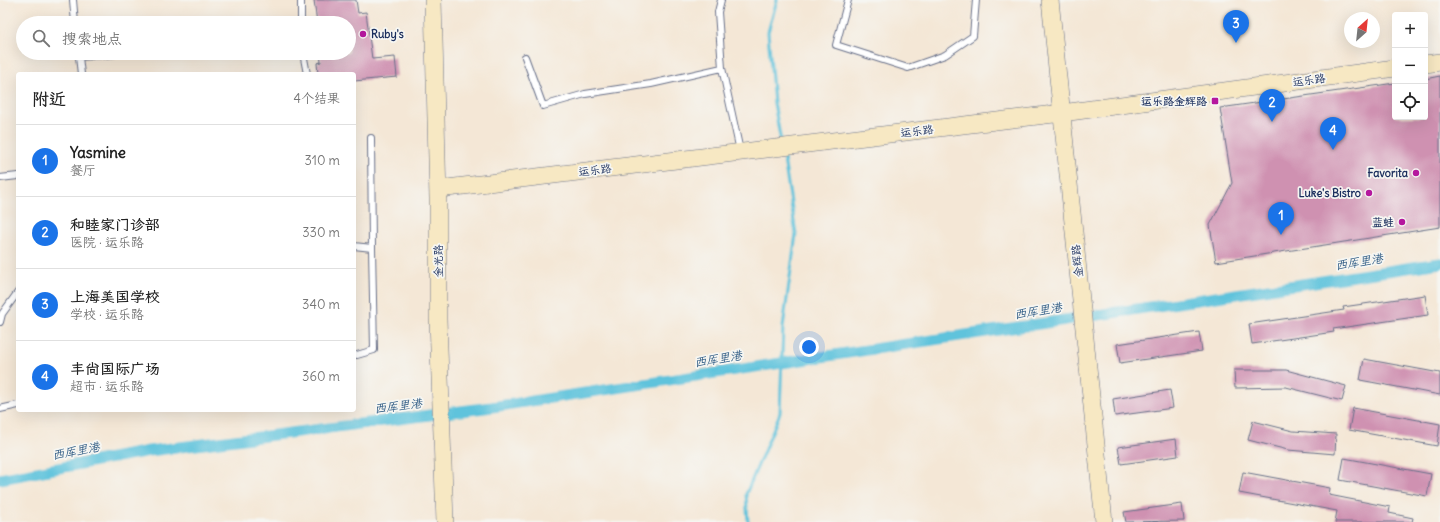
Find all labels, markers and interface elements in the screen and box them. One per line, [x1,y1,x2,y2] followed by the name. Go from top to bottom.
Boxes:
[1223,10,1249,43] pin: 3
[1344,12,1380,48] north arrow
[1392,12,1428,120] map controls
[1392,12,1428,48] button: +
[16,16,356,60] search box
[30,27,52,49] icon: search
[371,27,404,42] place label: Ruby's
[62,29,122,48] text: 搜索地点
[358,29,368,39] marker: Ruby's
[1392,48,1428,84] button: −
[1292,71,1326,89] street label: 运乐路
[1392,84,1428,120] button: locate
[32,88,66,110] text: 附近
[1259,89,1285,122] pin: 2
[293,90,340,107] text: 4个结果
[1141,94,1207,108] place label: 运乐路金辉路
[1210,96,1220,106] marker: 运乐路金辉路
[1320,117,1346,150] pin: 4
[900,122,934,140] street label: 运乐路
[70,143,126,162] text: Yasmine
[42,152,48,169] text: 1
[305,152,340,169] text: 310 m
[578,161,612,179] street label: 运乐路
[70,162,96,179] text: 餐厅
[1368,166,1409,180] place label: Favorita
[1411,168,1421,178] marker: Favorita
[1299,186,1361,200] place label: Luke's Bistro
[1364,188,1374,198] marker: Luke's Bistro
[1268,202,1294,235] pin: 1
[70,215,160,234] text: 和睦家门诊部
[1372,215,1394,229] place label: 蓝蛙
[1397,217,1407,227] marker: 蓝蛙
[41,224,49,241] text: 2
[302,224,340,241] text: 330 m
[70,234,144,251] text: 医院 · 运乐路
[1068,244,1086,278] street label: 金辉路
[431,245,445,278] street label: 金光路
[1334,250,1385,273] water label: 西厍里港
[70,287,160,306] text: 上海美国学校
[41,296,49,313] text: 3
[302,296,340,313] text: 340 m
[1013,299,1064,322] water label: 西厍里港
[70,306,144,323] text: 学校 · 运乐路
[799,337,819,357] your location
[693,347,744,370] water label: 西厍里港
[70,359,160,378] text: 丰尚国际广场
[41,368,49,385] text: 4
[302,368,340,385] text: 360 m
[70,378,144,395] text: 超市 · 运乐路
[373,395,424,416] water label: 西厍里港
[51,438,102,462] water label: 西厍里港

